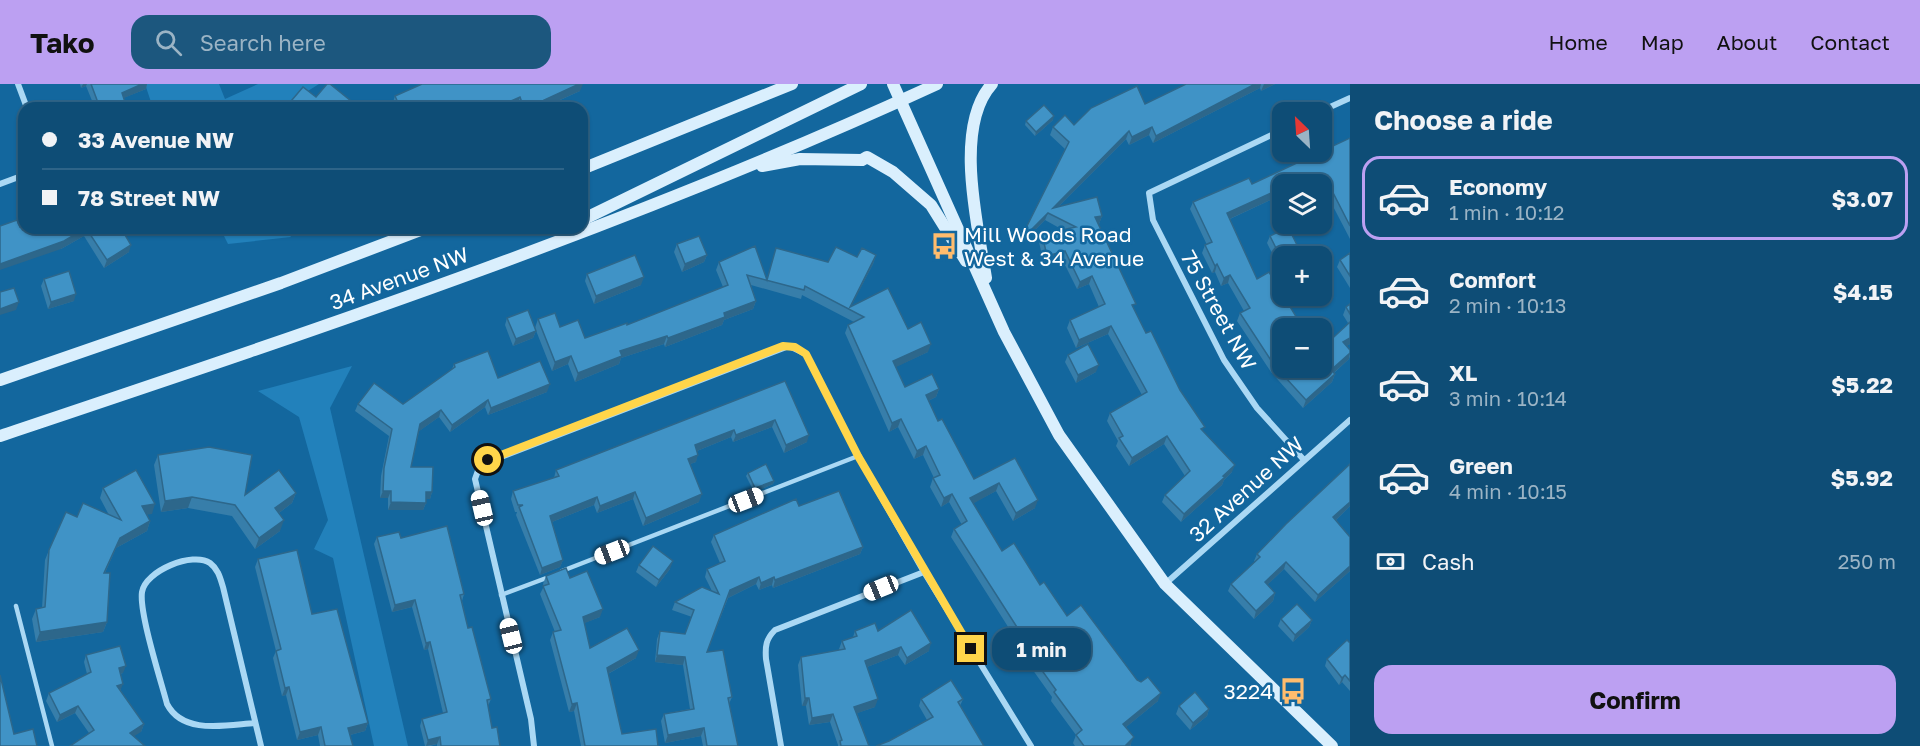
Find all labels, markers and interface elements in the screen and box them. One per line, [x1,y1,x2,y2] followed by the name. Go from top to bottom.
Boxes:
[131,15,551,69] search box
[30,26,95,59] text: Tako
[152,26,185,59] icon: search
[200,29,326,56] text: Search here
[1548,29,1608,55] text: Home
[1641,29,1684,55] text: Map
[1717,29,1777,55] text: About
[1810,29,1890,55] text: Contact
[1272,102,1332,162] north arrow
[1272,102,1332,378] map controls
[1374,104,1553,136] text: Choose a ride
[78,126,234,153] text: 33 Avenue NW
[1377,171,1431,225] icon: car
[1449,173,1547,200] text: Economy
[1272,174,1332,234] button: layers
[78,184,220,211] text: 78 Street NW
[1832,185,1893,212] text: $3.07
[1449,200,1564,224] text: 1 min · 10:12
[964,221,1144,271] place label: Mill Woods Road West & 34 Avenue
[929,231,959,261] bus stop icon: Mill Woods Road West & 34 Avenue
[326,241,472,315] street label: 34 Avenue NW
[1176,246,1262,374] street label: 75 Street NW
[1272,246,1332,306] button: +
[1377,264,1431,318] icon: car
[1449,266,1536,293] text: Comfort
[1833,278,1893,305] text: $4.15
[1449,293,1566,317] text: 2 min · 10:13
[1272,318,1332,378] button: −
[1377,357,1431,411] icon: car
[1449,359,1477,386] text: XL
[1831,371,1893,398] text: $5.22
[1449,386,1567,410] text: 3 min · 10:14
[1183,431,1309,547] street label: 32 Avenue NW
[474,446,501,473] route start
[1377,450,1431,504] icon: car
[1449,452,1513,479] text: Green
[1830,464,1893,491] text: $5.92
[1449,479,1567,503] text: 4 min · 10:15
[726,485,766,515] car
[469,488,495,528] car
[592,537,632,567] car
[1374,545,1407,578] icon: cash
[1422,548,1475,575] text: Cash
[1838,549,1896,573] text: 250 m
[861,573,901,603] car
[498,616,524,656] car
[992,628,1091,670] callout: 1 min
[957,635,984,662] route end
[1016,637,1067,661] text: 1 min
[1374,665,1896,734] button: Confirm
[1278,676,1308,706] bus stop icon: 3224
[1224,678,1273,704] place label: 3224

